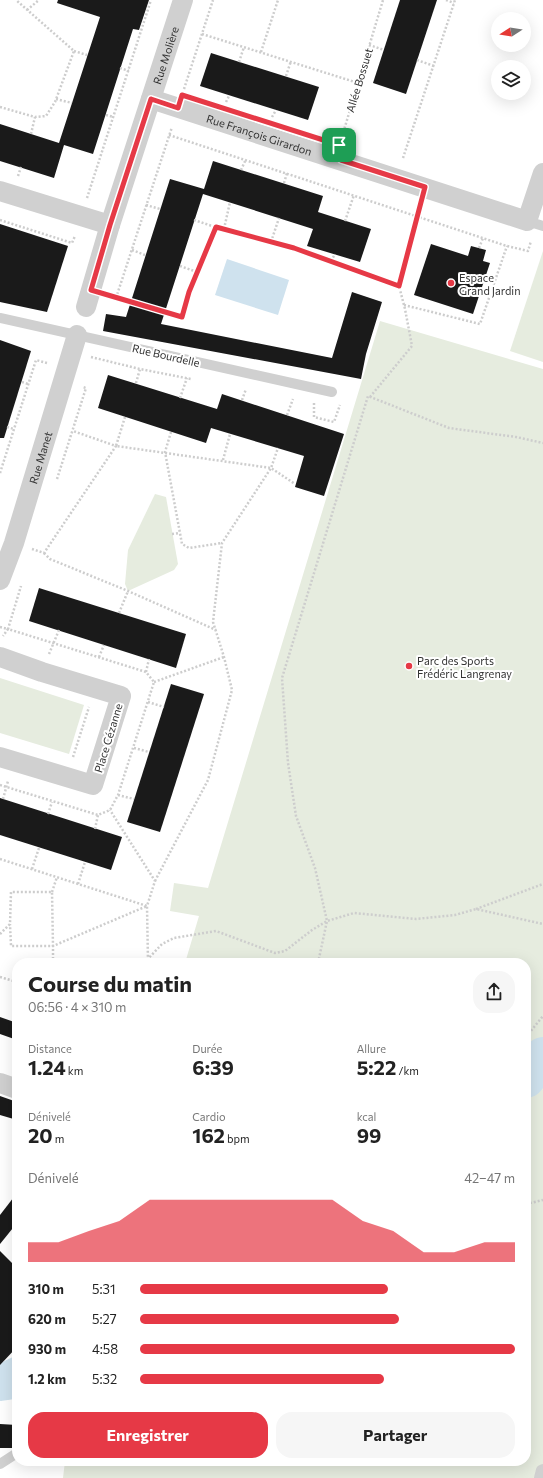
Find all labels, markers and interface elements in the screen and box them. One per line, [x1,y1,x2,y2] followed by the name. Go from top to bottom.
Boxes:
[491,12,531,52] north arrow
[491,12,531,100] map controls
[150,24,181,86] street label: Rue Molière
[343,46,375,114] street label: Allée Bossuet
[491,60,531,100] button: layers
[205,111,314,157] street label: Rue François Girardon
[322,128,356,162] pin
[328,134,350,156] icon: arrive
[459,271,521,298] place label: Espace Grand Jardin
[446,278,456,288] marker: Espace Grand Jardin
[131,341,201,369] street label: Rue Bourdelle
[26,429,54,485] street label: Rue Manet
[417,654,512,680] place label: Parc des Sports Frédéric Langrenay
[404,661,414,671] marker: Parc des Sports Frédéric Langrenay
[91,702,125,774] street label: Place Cézanne
[28,970,192,997] text: Course du matin
[473,971,515,1013] button: share
[28,999,126,1015] text: 06:56 · 4 × 310 m
[28,1042,72,1055] text: Distance
[192,1042,222,1055] text: Durée
[357,1042,386,1055] text: Allure
[28,1055,66,1079] text: 1.24
[192,1055,234,1079] text: 6:39
[357,1055,396,1079] text: 5:22
[66,1064,83,1077] text: km
[396,1064,419,1077] text: /km
[28,1110,71,1123] text: Dénivelé
[192,1110,226,1123] text: Cardio
[357,1110,376,1123] text: kcal
[28,1123,53,1147] text: 20
[192,1123,225,1147] text: 162
[357,1123,381,1147] text: 99
[53,1132,64,1145] text: m
[225,1132,250,1145] text: bpm
[28,1170,79,1186] text: Dénivelé
[464,1170,515,1186] text: 42–47 m
[28,1281,64,1297] text: 310 m
[92,1281,116,1297] text: 5:31
[28,1311,66,1327] text: 620 m
[92,1311,117,1327] text: 5:27
[28,1341,66,1357] text: 930 m
[92,1341,118,1357] text: 4:58
[28,1371,66,1387] text: 1.2 km
[92,1371,117,1387] text: 5:32
[28,1412,268,1458] button: Enregistrer
[276,1412,515,1458] button: Partager

